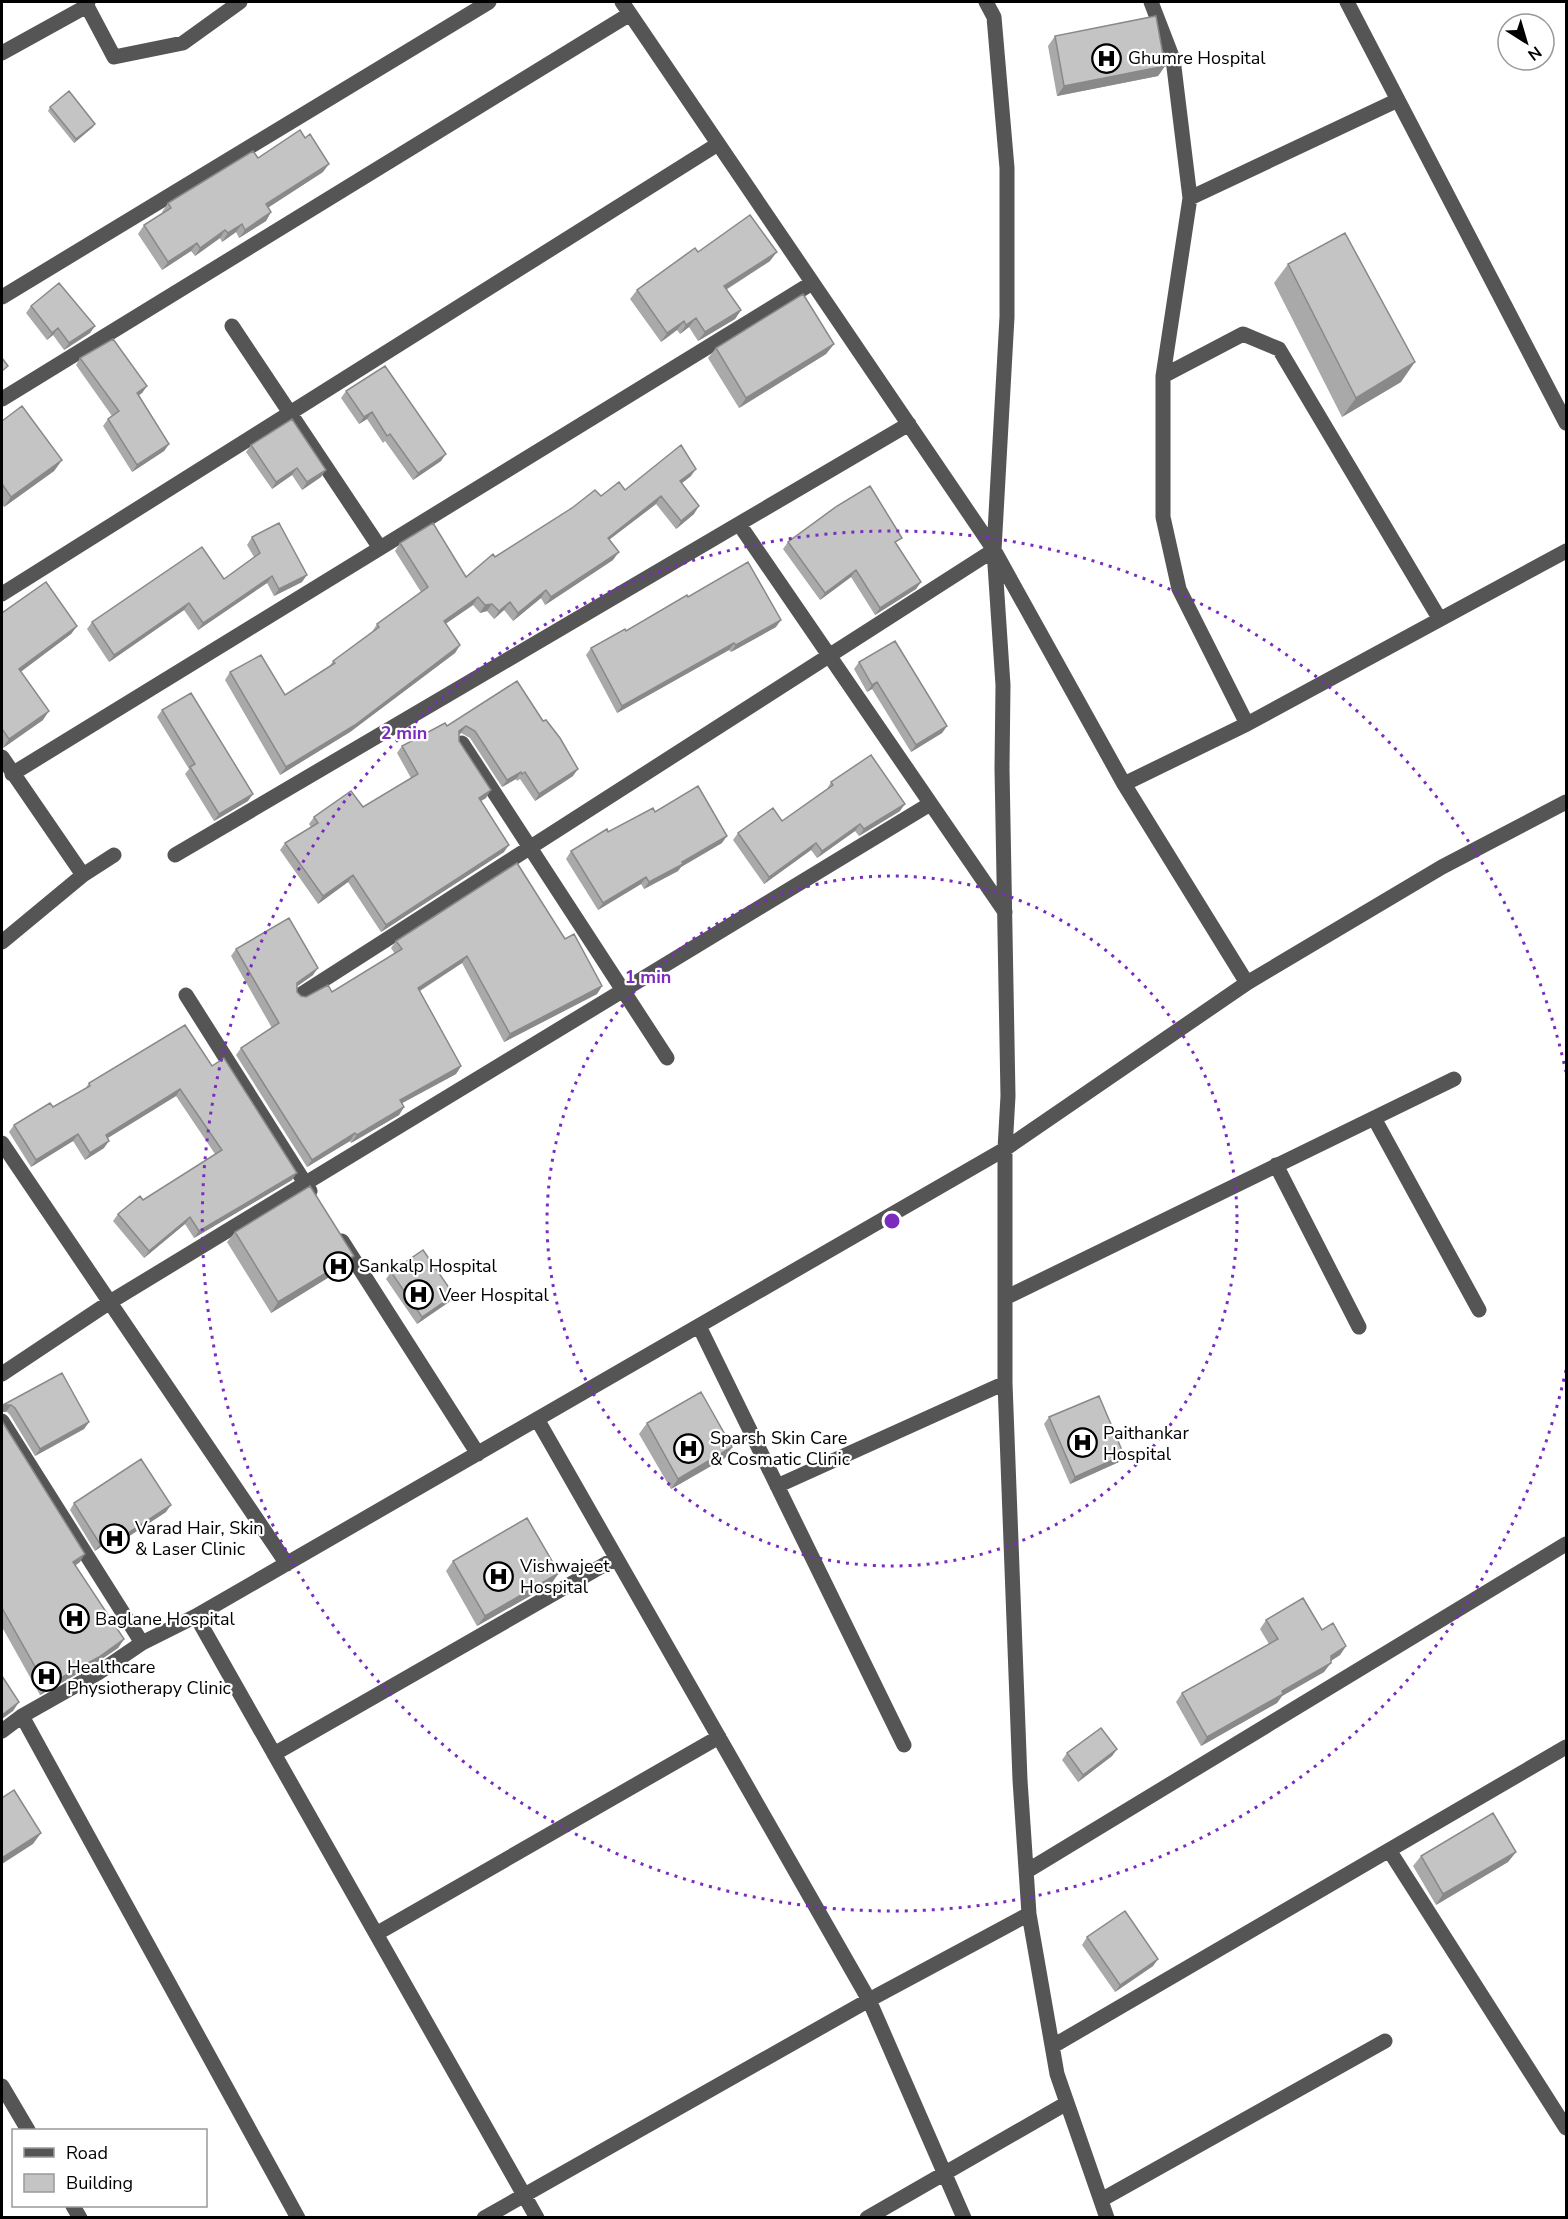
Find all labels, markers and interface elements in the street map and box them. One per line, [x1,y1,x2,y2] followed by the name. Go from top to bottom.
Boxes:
[1496,12,1556,72] north arrow
[1523,41,1546,66] text: N
[1091,42,1123,74] hospital icon: Ghumre Hospital
[1128,46,1266,70] place label: Ghumre Hospital
[381,721,427,745] text: 2 min
[625,965,671,989] text: 1 min
[882,1211,902,1231] centre of rings
[322,1250,354,1282] hospital icon: Sankalp Hospital
[359,1254,498,1278] place label: Sankalp Hospital
[402,1279,434,1311] hospital icon: Veer Hospital
[438,1283,549,1307] place label: Veer Hospital
[1103,1421,1189,1466] place label: Paithankar Hospital
[710,1426,850,1471] place label: Sparsh Skin Care & Cosmatic Clinic
[1066,1427,1098,1459] hospital icon: Paithankar Hospital
[673,1432,705,1464] hospital icon: Sparsh Skin Care & Cosmatic Clinic
[134,1516,264,1561] place label: Varad Hair, Skin & Laser Clinic
[98,1522,130,1554] hospital icon: Varad Hair, Skin & Laser Clinic
[519,1554,610,1599] place label: Vishwajeet Hospital
[483,1560,515,1592] hospital icon: Vishwajeet Hospital
[58,1603,90,1635] hospital icon: Baglane Hospital
[95,1607,235,1631] place label: Baglane Hospital
[67,1655,231,1700] place label: Healthcare Physiotherapy Clinic
[30,1661,62,1693] hospital icon: Healthcare Physiotherapy Clinic
[12,2129,207,2207] legend
[66,2141,108,2165] text: Road
[66,2171,133,2195] text: Building

